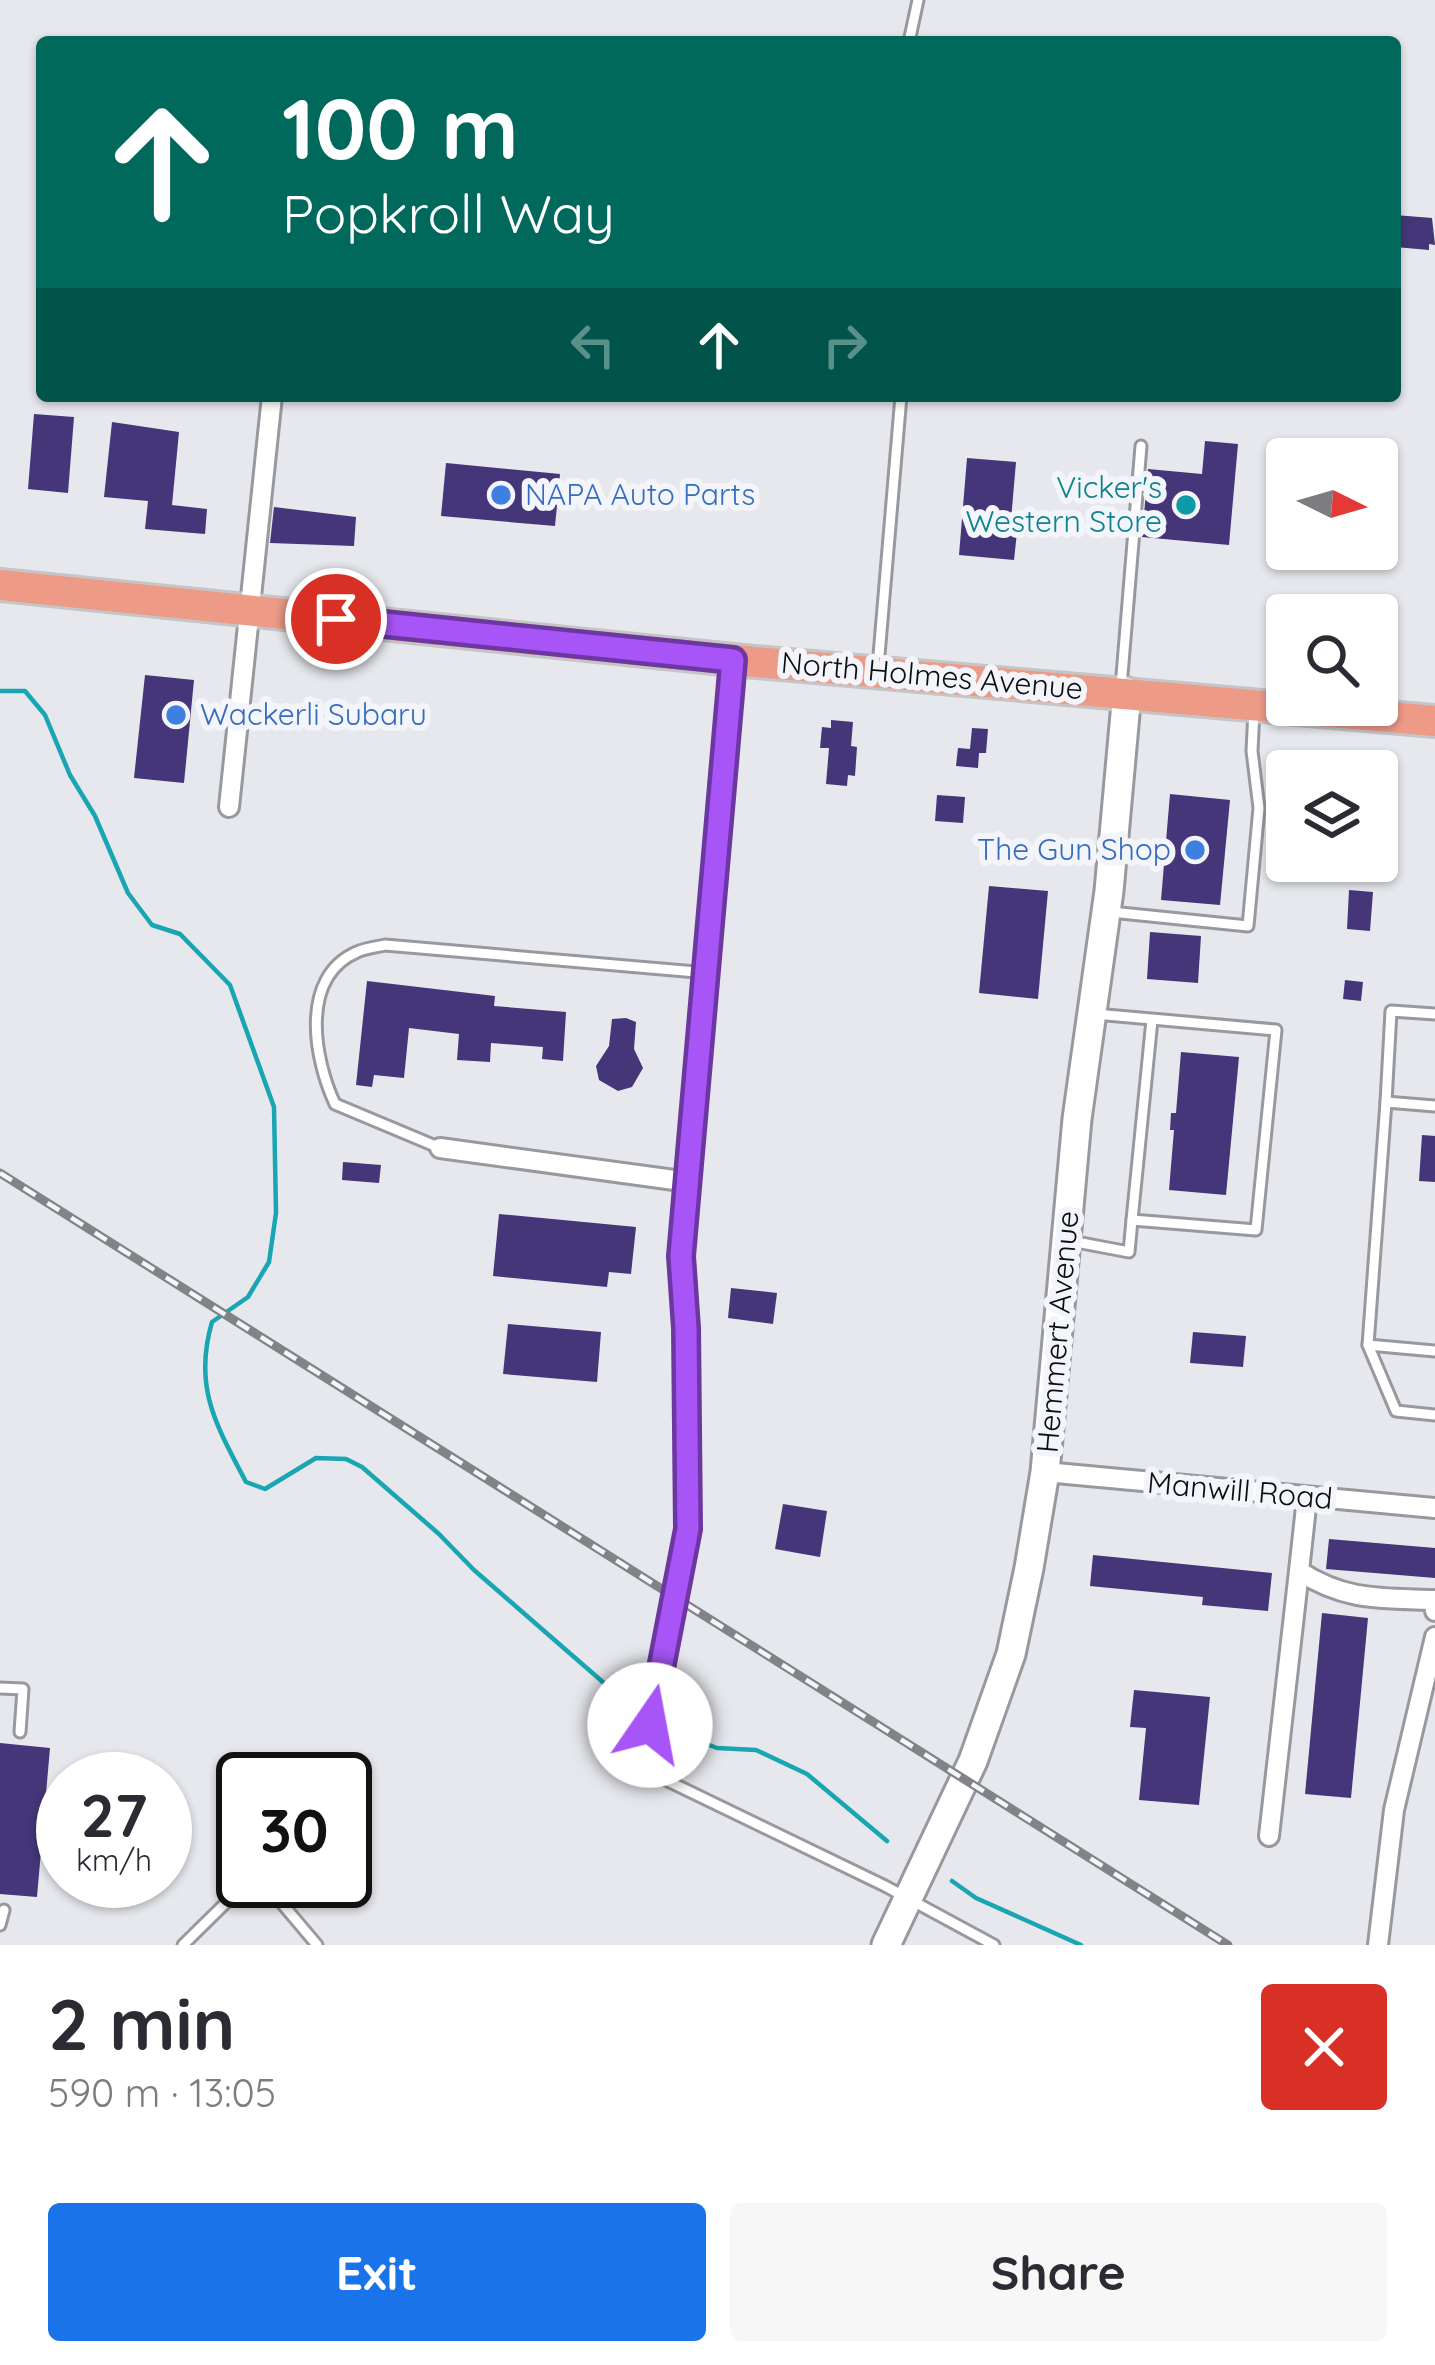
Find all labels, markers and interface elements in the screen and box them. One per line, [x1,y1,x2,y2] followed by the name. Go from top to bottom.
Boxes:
[282,75,519,180] text: 100 m
[84,84,240,240] icon: ahead
[282,179,615,247] text: Popkroll Way
[560,312,626,378] icon: left
[686,312,752,378] icon: ahead
[812,312,878,378] icon: right
[1266,438,1398,570] north arrow
[1266,438,1398,882] map controls
[966,468,1162,540] place label: Vicker's Western Store
[525,475,755,513] place label: NAPA Auto Parts
[488,482,514,508] marker: NAPA Auto Parts
[1173,492,1199,518] marker: Vicker's Western Store
[285,568,387,670] pin
[303,586,369,652] icon: arrive
[1266,594,1398,726] button: search
[780,643,1085,707] street label: North Holmes Avenue
[200,695,427,733] place label: Wackerli Subaru
[163,702,189,728] marker: Wackerli Subaru
[1266,750,1398,882] button: layers
[977,830,1171,868] place label: The Gun Shop
[1182,837,1208,863] marker: The Gun Shop
[1027,1209,1087,1454] street label: Hemmert Avenue
[1146,1463,1334,1517] street label: Manwill Road
[587,1662,713,1788] position arrow
[216,1752,372,1908] speed limit sign: 30
[80,1777,148,1852] text: 27
[76,1841,152,1879] text: km/h
[48,1978,235,2068] text: 2 min
[1261,1984,1387,2110] button: close
[48,2068,276,2117] text: 590 m · 13:05
[48,2203,706,2341] button: Exit
[730,2203,1387,2341] button: Share

